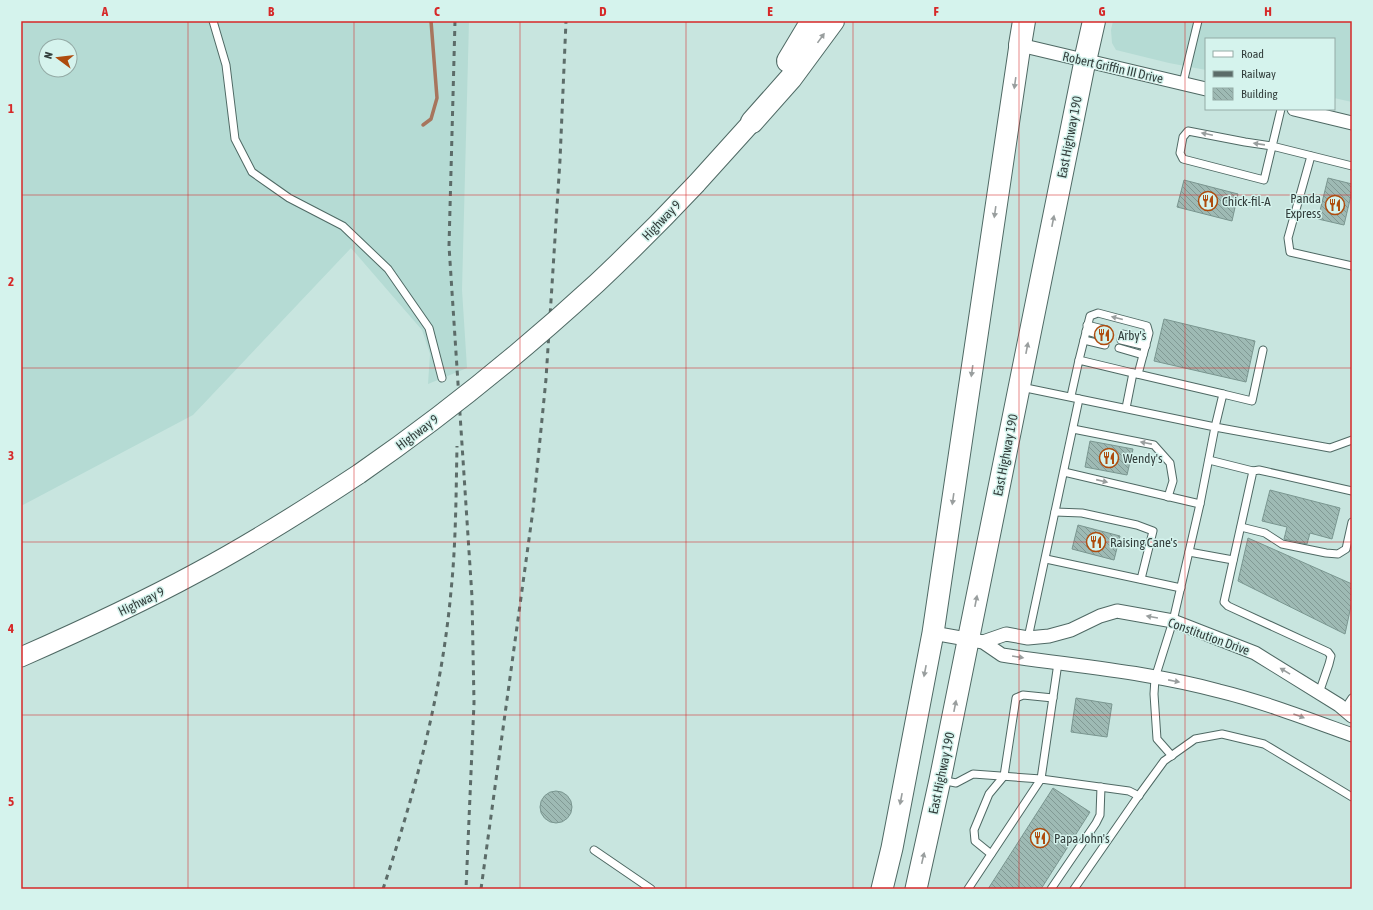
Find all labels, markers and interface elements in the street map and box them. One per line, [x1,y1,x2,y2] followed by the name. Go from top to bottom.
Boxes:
[101,4,109,19] text: A
[268,4,275,19] text: B
[434,4,440,19] text: C
[599,4,607,19] text: D
[767,4,773,19] text: E
[933,4,939,19] text: F
[1099,4,1106,19] text: G
[1264,4,1272,19] text: H
[816,32,825,43] one-way arrow
[38,38,78,78] north arrow
[1205,38,1335,110] legend
[1241,47,1264,61] text: Road
[1061,49,1165,86] street label: Robert Griffin III Drive
[42,51,55,60] text: N
[1241,67,1276,81] text: Railway
[1011,77,1017,89] one-way arrow
[1241,87,1279,101] text: Building
[1054,95,1085,179] street label: East Highway 190
[8,101,14,116] text: 1
[1201,131,1213,137] one-way arrow
[1253,141,1265,147] one-way arrow
[1197,190,1219,212] restaurant icon: Chick-fil-A
[1285,191,1321,221] place label: Panda Express
[1222,194,1271,209] place label: Chick-fil-A
[1324,194,1346,216] restaurant icon: Panda Express
[639,197,684,243] street label: Highway 9
[992,206,998,218] one-way arrow
[1050,215,1056,227] one-way arrow
[8,274,14,289] text: 2
[1111,315,1123,321] one-way arrow
[1093,324,1115,346] restaurant icon: Arby's
[1118,328,1147,343] place label: Arby's
[1024,342,1030,354] one-way arrow
[969,365,975,377] one-way arrow
[393,412,442,453] street label: Highway 9
[990,413,1021,497] street label: East Highway 190
[1140,440,1152,446] one-way arrow
[1098,447,1120,469] restaurant icon: Wendy's
[8,448,14,463] text: 3
[1123,451,1163,466] place label: Wendy's
[1096,478,1108,484] one-way arrow
[949,493,955,505] one-way arrow
[1085,531,1107,553] restaurant icon: Raising Cane's
[1110,535,1178,550] place label: Raising Cane's
[116,584,167,619] street label: Highway 9
[973,595,979,608] one-way arrow
[1146,614,1158,620] one-way arrow
[1166,615,1252,658] street label: Constitution Drive
[7,621,14,636] text: 4
[1012,654,1024,660] one-way arrow
[922,665,928,677] one-way arrow
[1279,667,1291,674] one-way arrow
[1168,679,1180,685] one-way arrow
[952,700,958,712] one-way arrow
[1293,713,1305,719] one-way arrow
[925,731,957,815] street label: East Highway 190
[898,793,904,805] one-way arrow
[8,794,14,809] text: 5
[1029,827,1051,849] restaurant icon: Papa John's
[1054,831,1110,846] place label: Papa John's
[920,851,926,864] one-way arrow

